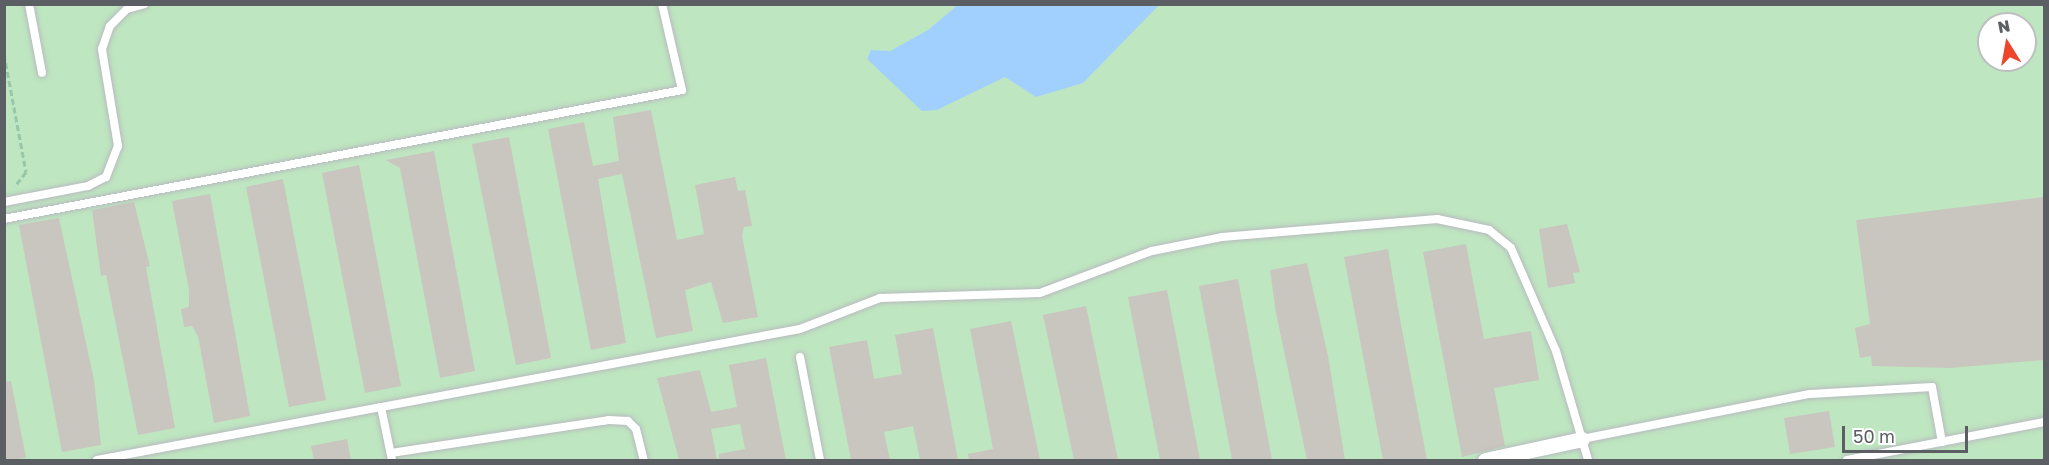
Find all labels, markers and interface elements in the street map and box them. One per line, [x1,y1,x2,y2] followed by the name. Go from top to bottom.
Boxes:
[1977,12,2037,72] north arrow
[1996,15,2012,37] text: N
[1845,414,1971,452] scale bar
[1853,425,1895,447] text: 50 m

